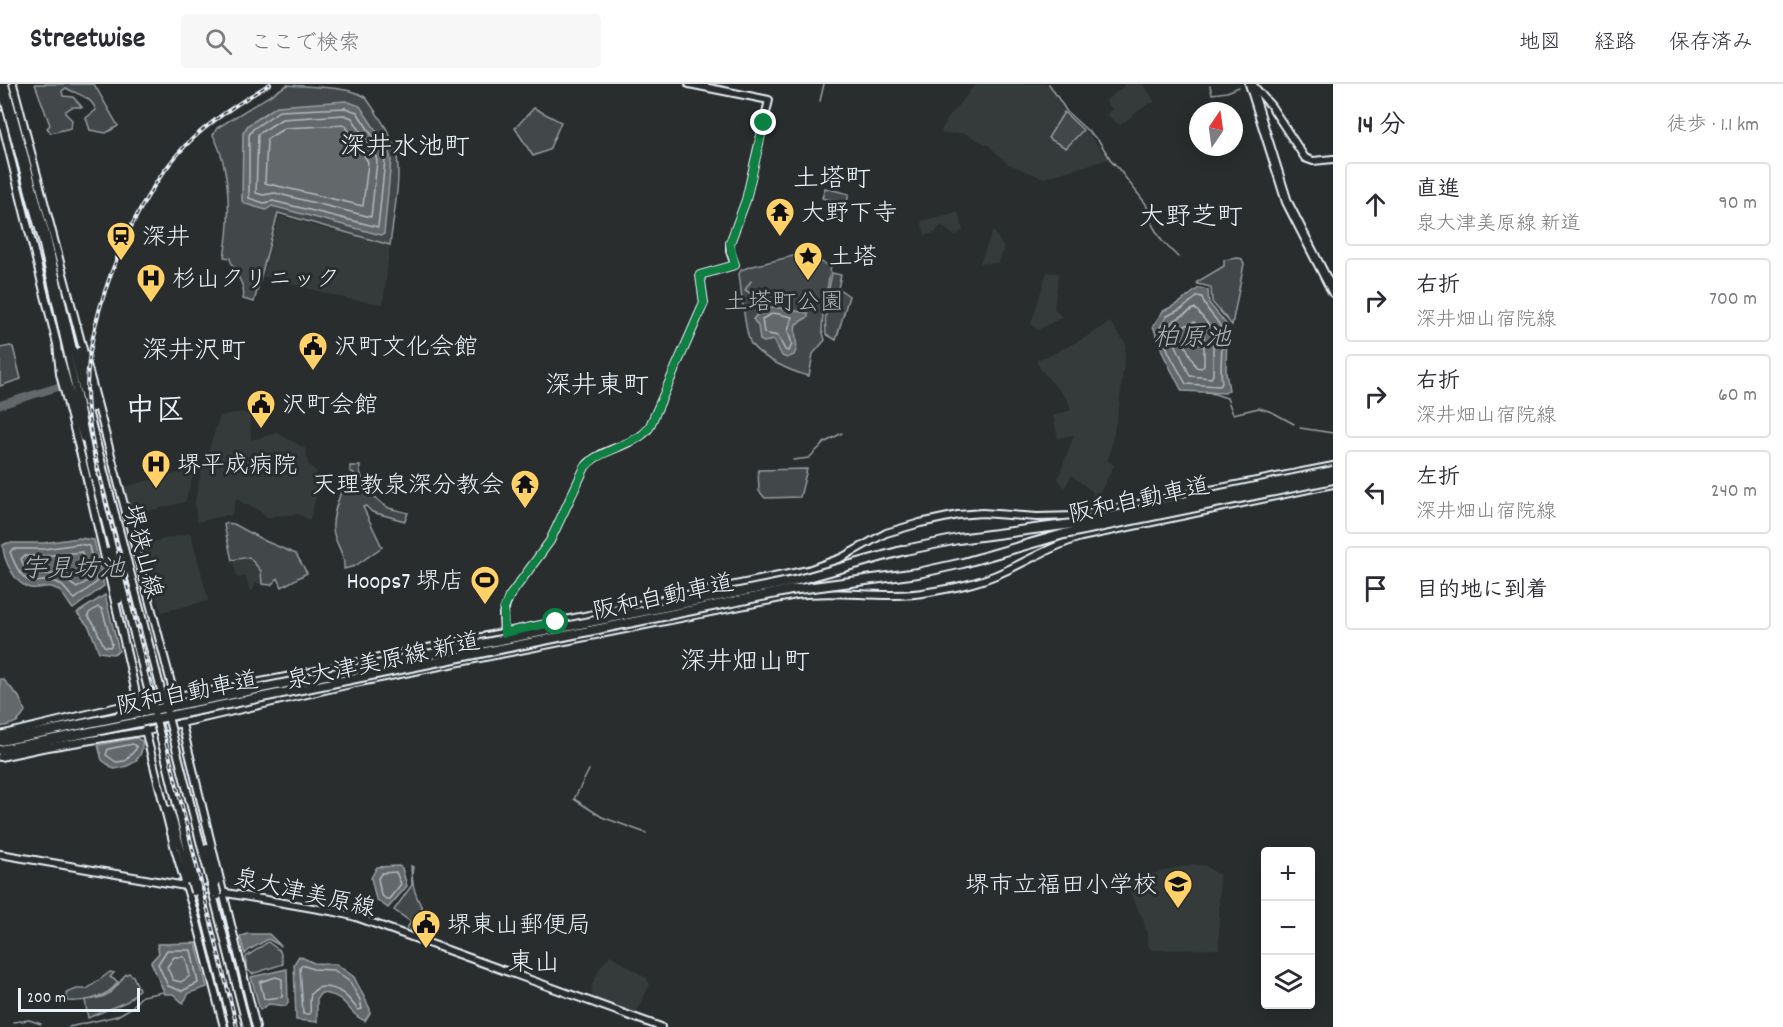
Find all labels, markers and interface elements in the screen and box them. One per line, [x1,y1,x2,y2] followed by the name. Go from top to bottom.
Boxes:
[181,14,601,68] search box
[30,21,145,61] text: Streetwise
[202,25,235,58] icon: search
[250,29,360,60] text: ここで検索
[1519,29,1561,59] text: 地図
[1594,29,1636,59] text: 経路
[1669,29,1753,59] text: 保存済み
[1189,102,1243,156] north arrow
[1357,108,1405,145] text: 14 分
[750,109,776,135] route end
[1667,112,1759,140] text: 徒歩 · 1.1 km
[340,130,470,167] district label: 深井水池町
[793,162,871,199] district label: 土塔町
[1416,175,1460,206] text: 直進
[1359,188,1392,221] icon: ahead
[1719,190,1757,218] text: 90 m
[764,196,796,238] temple icon: 大野下寺
[801,198,897,232] place label: 大野下寺
[1139,200,1243,237] district label: 大野芝町
[1416,211,1581,239] text: 泉大津美原線 新道
[105,220,137,262] station icon: 深井
[142,222,190,256] place label: 深井
[792,240,824,282] place icon: 土塔
[829,242,877,276] place label: 土塔
[135,262,167,304] hospital icon: 杉山クリニック
[172,264,340,298] place label: 杉山クリニック
[1416,271,1460,302] text: 右折
[1359,284,1392,317] icon: right
[1709,286,1757,314] text: 700 m
[724,287,844,321] park label: 土塔町公園
[1416,307,1556,335] text: 深井畑山宿院線
[1153,321,1232,358] water label: 柏原池
[297,330,329,372] public building icon: 沢町文化会館
[334,332,478,366] place label: 沢町文化会館
[142,334,246,371] district label: 深井沢町
[1416,367,1460,398] text: 右折
[545,369,649,406] district label: 深井東町
[1359,380,1392,413] icon: right
[1718,382,1757,410] text: 60 m
[245,388,277,430] public building icon: 沢町会館
[282,390,378,424] place label: 沢町会館
[125,392,185,435] district label: 中区
[1416,403,1556,431] text: 深井畑山宿院線
[140,448,172,490] hospital icon: 堺平成病院
[177,450,297,484] place label: 堺平成病院
[1416,463,1460,494] text: 左折
[509,468,541,510] temple icon: 天理教泉深分教会
[312,470,504,504] place label: 天理教泉深分教会
[1066,470,1214,534] street label: 阪和自動車道
[1359,476,1392,509] icon: left
[1711,478,1757,506] text: 240 m
[1416,499,1556,527] text: 深井畑山宿院線
[113,501,169,602] street label: 堺狭山線
[21,552,126,589] water label: 宇見坊池
[469,564,501,606] sports icon: Hoops7 堺店
[346,566,464,600] place label: Hoops7 堺店
[590,567,738,631] street label: 阪和自動車道
[1359,572,1392,605] icon: arrive
[1416,576,1548,607] text: 目的地に到着
[542,608,568,634] route start
[283,626,484,700] street label: 泉大津美原線 新道
[680,645,810,682] district label: 深井畑山町
[114,665,261,725] street label: 阪和自動車道
[1261,847,1315,1009] map controls
[1261,847,1315,901] button: +
[230,862,378,928] street label: 泉大津美原線
[1162,868,1194,910] school or university icon: 堺市立福田小学校
[965,870,1157,904] place label: 堺市立福田小学校
[1261,901,1315,955] button: −
[410,908,442,950] public building icon: 堺東山郵便局
[447,910,591,944] place label: 堺東山郵便局
[508,946,560,983] district label: 東山
[1261,955,1315,1009] button: layers
[18,985,140,1012] scale bar
[27,987,66,1010] text: 200 m

